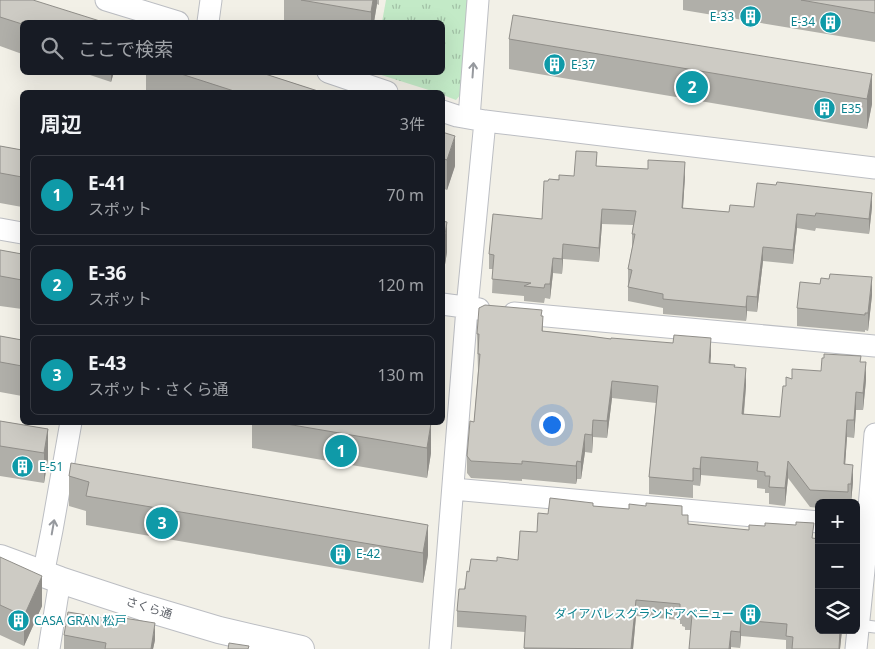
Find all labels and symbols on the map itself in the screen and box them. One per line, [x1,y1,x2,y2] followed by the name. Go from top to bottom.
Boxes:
[738,5,762,29] building icon: E-33
[710,8,734,25] place label: E-33
[819,10,843,34] building icon: E-34
[791,13,815,30] place label: E-34
[543,53,567,77] building icon: E-37
[571,56,595,73] place label: E-37
[468,62,477,78] one-way arrow
[676,68,708,106] pin: 2
[813,97,837,121] building icon: E35
[841,100,862,117] place label: E35
[539,412,565,438] your location
[325,432,357,470] pin: 1
[11,455,35,479] building icon: E-51
[39,458,63,475] place label: E-51
[146,504,178,542] pin: 3
[48,519,58,535] one-way arrow
[328,542,352,566] building icon: E-42
[356,545,380,562] place label: E-42
[124,592,175,623] street label: さくら通
[738,602,762,626] building icon: ダイアパレスグランドアベニュー
[554,605,734,622] place label: ダイアパレスグランドアベニュー
[6,609,30,633] building icon: CASA GRAN 松戸
[34,612,127,629] place label: CASA GRAN 松戸

